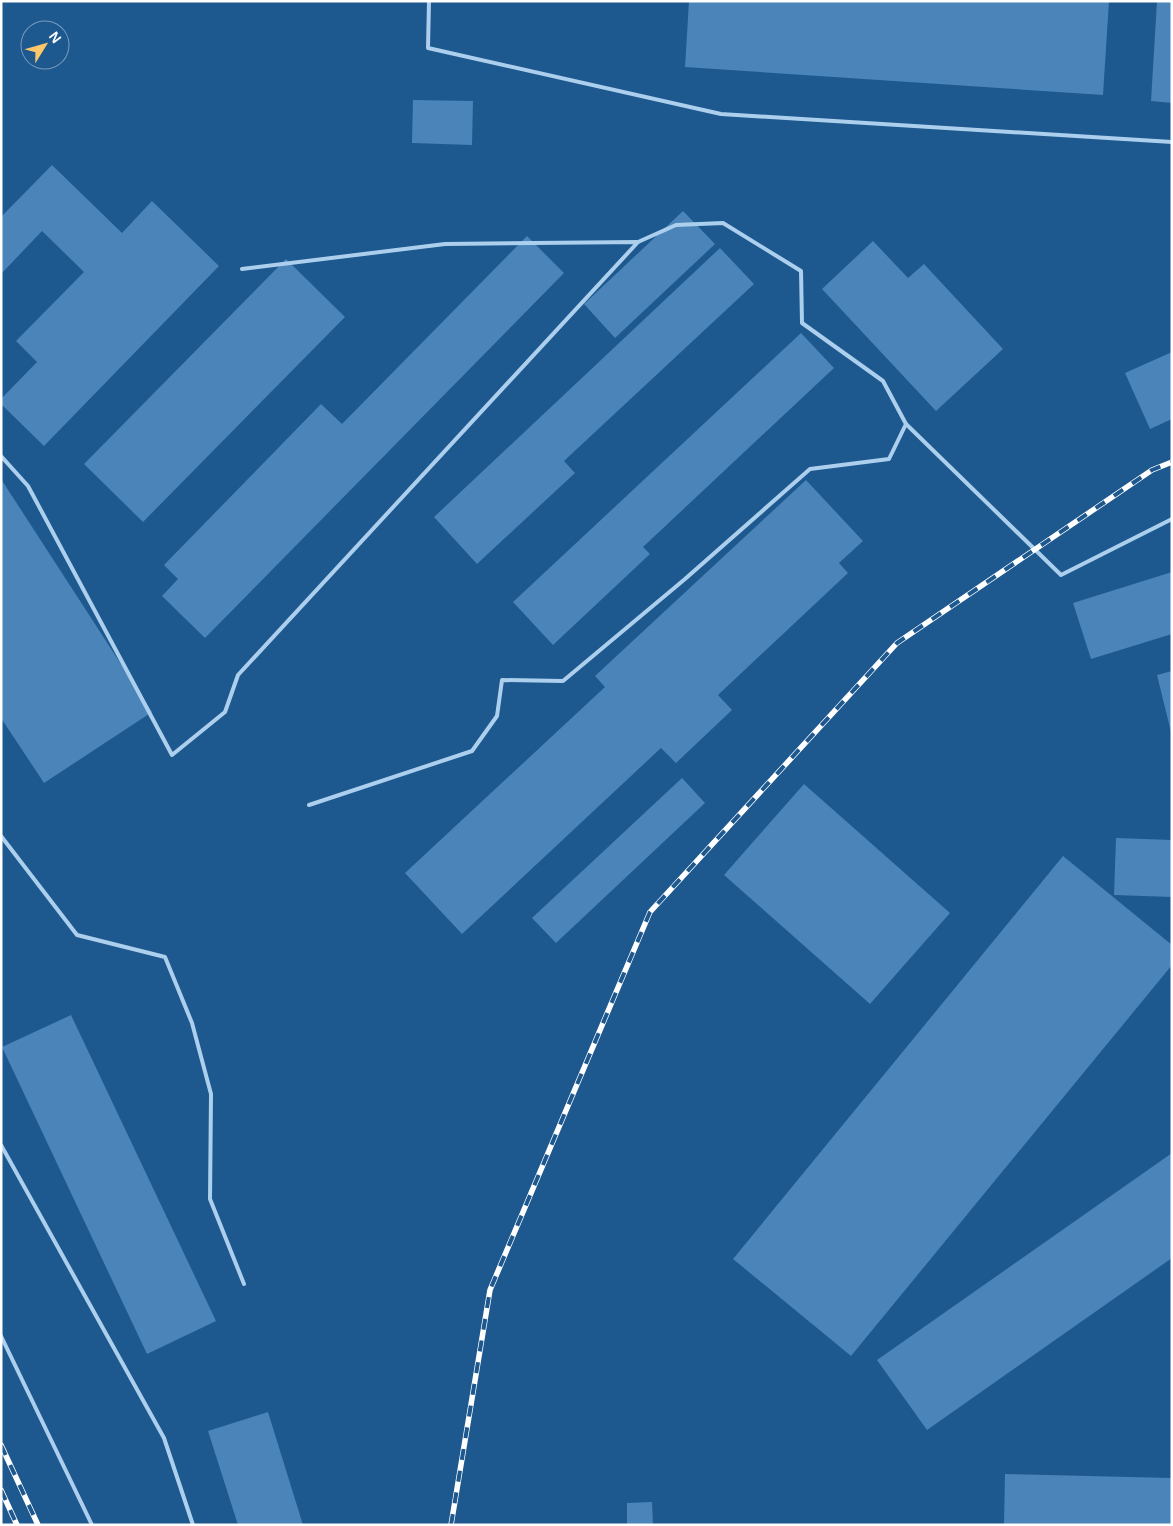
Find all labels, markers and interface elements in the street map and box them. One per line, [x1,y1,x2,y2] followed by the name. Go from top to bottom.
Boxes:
[20,20,70,70] north arrow
[46,28,65,46] text: N

